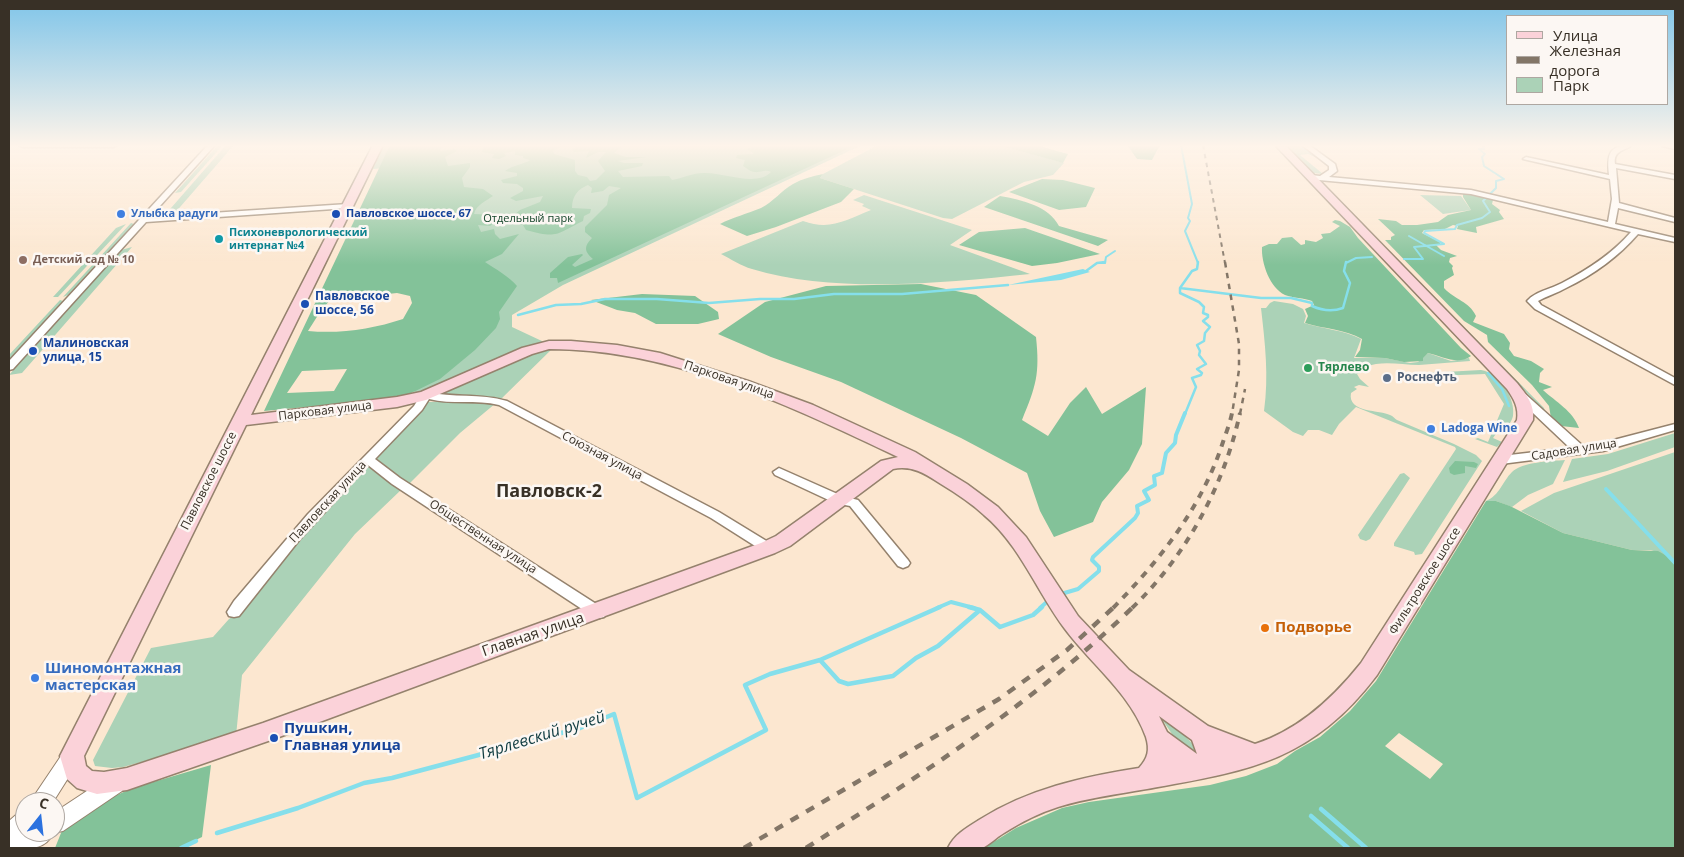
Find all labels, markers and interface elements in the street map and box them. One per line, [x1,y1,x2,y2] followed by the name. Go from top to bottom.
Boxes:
[1506,15,1669,105] legend
[1553,25,1598,45] text: Улица
[1550,40,1621,80] text: Железная дорога
[1553,75,1589,95] text: Парк
[131,207,218,221] place label: Улыбка радуги
[346,207,471,221] place label: Павловское шоссе, 67
[115,208,127,220] marker: Улыбка радуги
[330,208,342,220] marker: Павловское шоссе, 67
[483,212,573,226] park label: Отдельный парк
[229,226,368,252] place label: Психоневрологический интернат №4
[213,233,225,245] marker: Психоневрологический интернат №4
[33,253,134,267] place label: Детский сад № 10
[17,254,29,266] marker: Детский сад № 10
[315,290,390,318] place label: Павловское шоссе, 56
[299,298,311,310] marker: Павловское шоссе, 56
[43,337,129,365] place label: Малиновская улица, 15
[27,345,39,357] marker: Малиновская улица, 15
[682,358,776,402] street label: Парковая улица
[1318,361,1369,375] place label: Тярлево
[1302,362,1314,374] marker: Тярлево
[1397,371,1457,385] place label: Роснефть
[1381,372,1393,384] marker: Роснефть
[277,398,373,424] street label: Парковая улица
[1441,422,1517,436] place label: Ladoga Wine
[1425,423,1437,435] marker: Ladoga Wine
[178,429,240,533] street label: Павловское шоссе
[559,429,645,483] street label: Союзная улица
[1530,436,1618,464] street label: Садовая улица
[286,458,370,546] street label: Павловская улица
[496,481,602,503] district label: Павловск-2
[427,497,539,577] street label: Общественная улица
[1386,525,1464,637] street label: Фильтровское шоссе
[480,609,586,661] street label: Главная улица
[1275,619,1352,637] place label: Подворье
[1259,622,1271,634] marker: Подворье
[45,660,181,695] place label: Шиномонтажная мастерская
[29,672,41,684] marker: Шиномонтажная мастерская
[477,708,607,764] water label: Тярлевский ручей
[284,720,401,755] place label: Пушкин, Главная улица
[268,732,280,744] marker: Пушкин, Главная улица
[15,792,65,842] north arrow
[37,793,51,813] text: С

